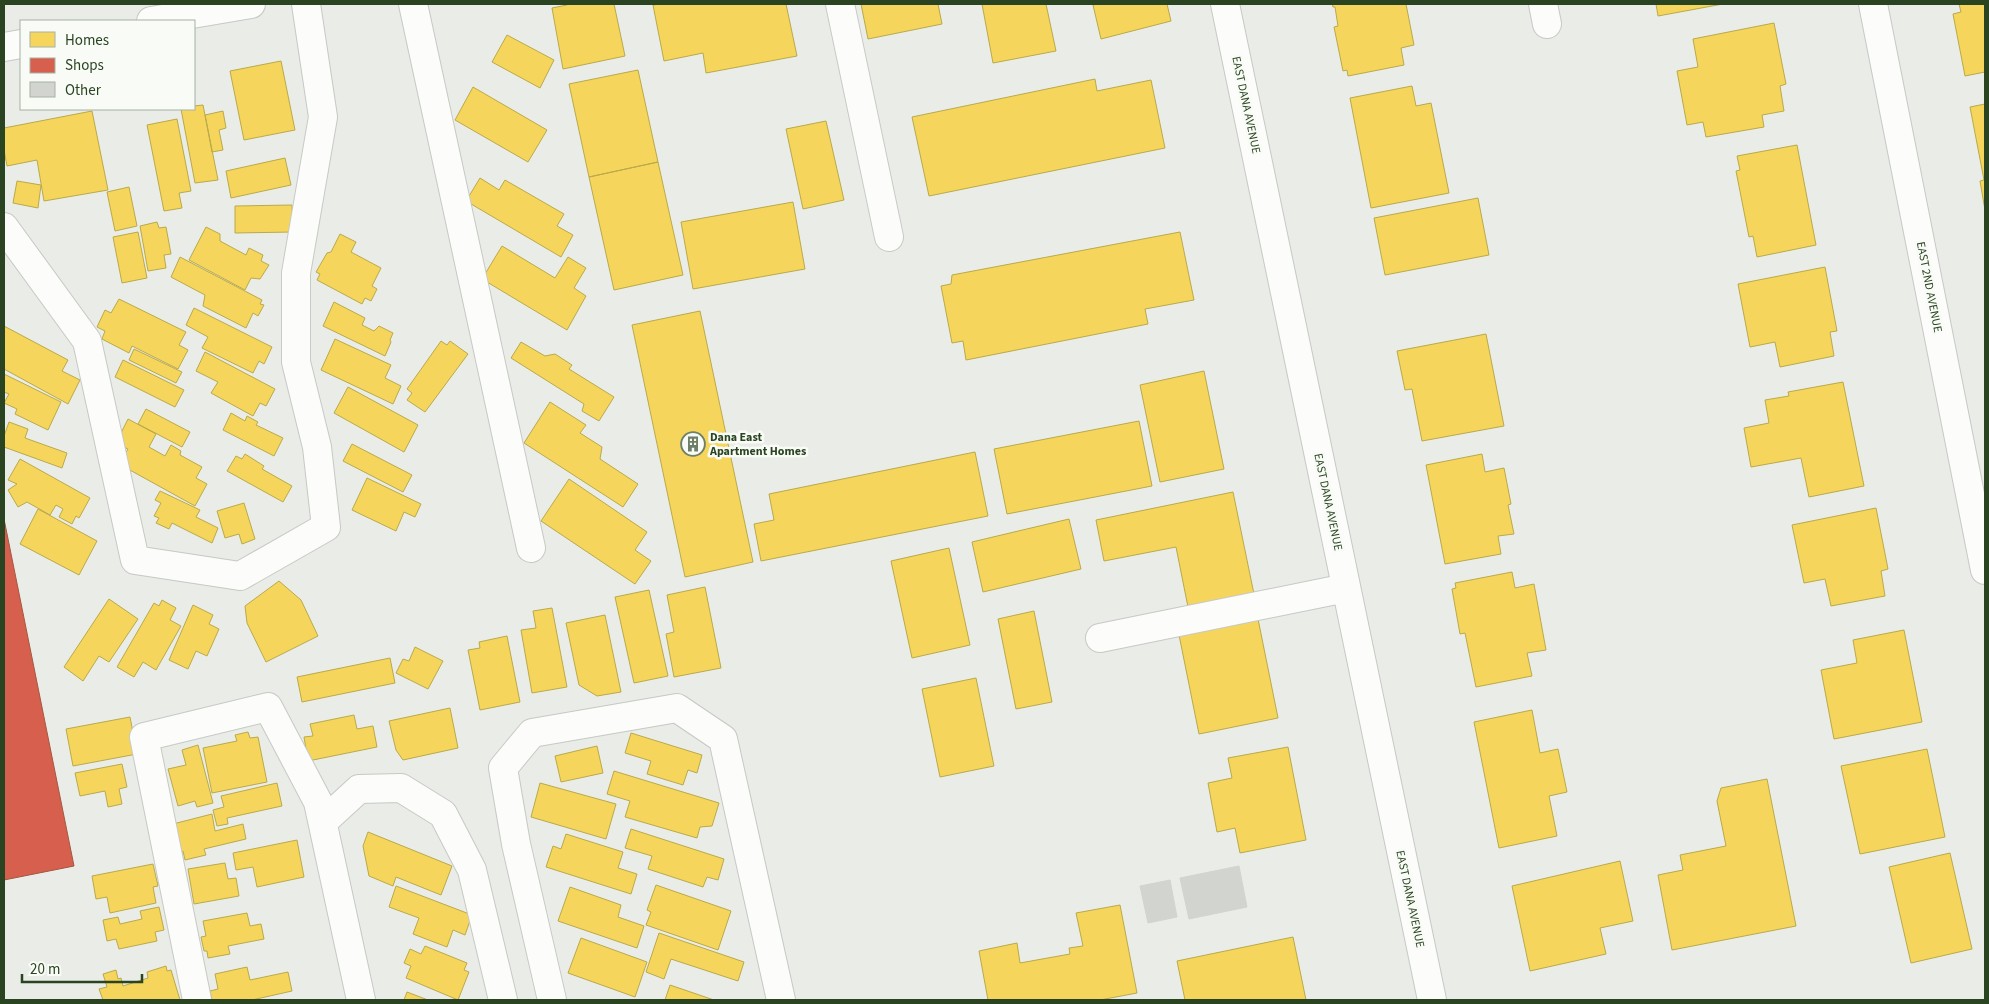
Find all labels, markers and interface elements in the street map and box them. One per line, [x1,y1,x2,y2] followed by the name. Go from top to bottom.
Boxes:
[20,20,195,110] legend
[65,30,109,51] text: Homes
[65,55,104,76] text: Shops
[1227,55,1265,155] street label: EAST DANA AVENUE
[65,80,102,101] text: Other
[1912,240,1946,334] street label: EAST 2ND AVENUE
[709,429,806,460] place label: Dana East Apartment Homes
[680,431,706,457] building icon: Dana East Apartment Homes
[1309,452,1347,552] street label: EAST DANA AVENUE
[1391,849,1429,949] street label: EAST DANA AVENUE
[22,952,142,984] scale bar
[30,959,60,980] text: 20 m

